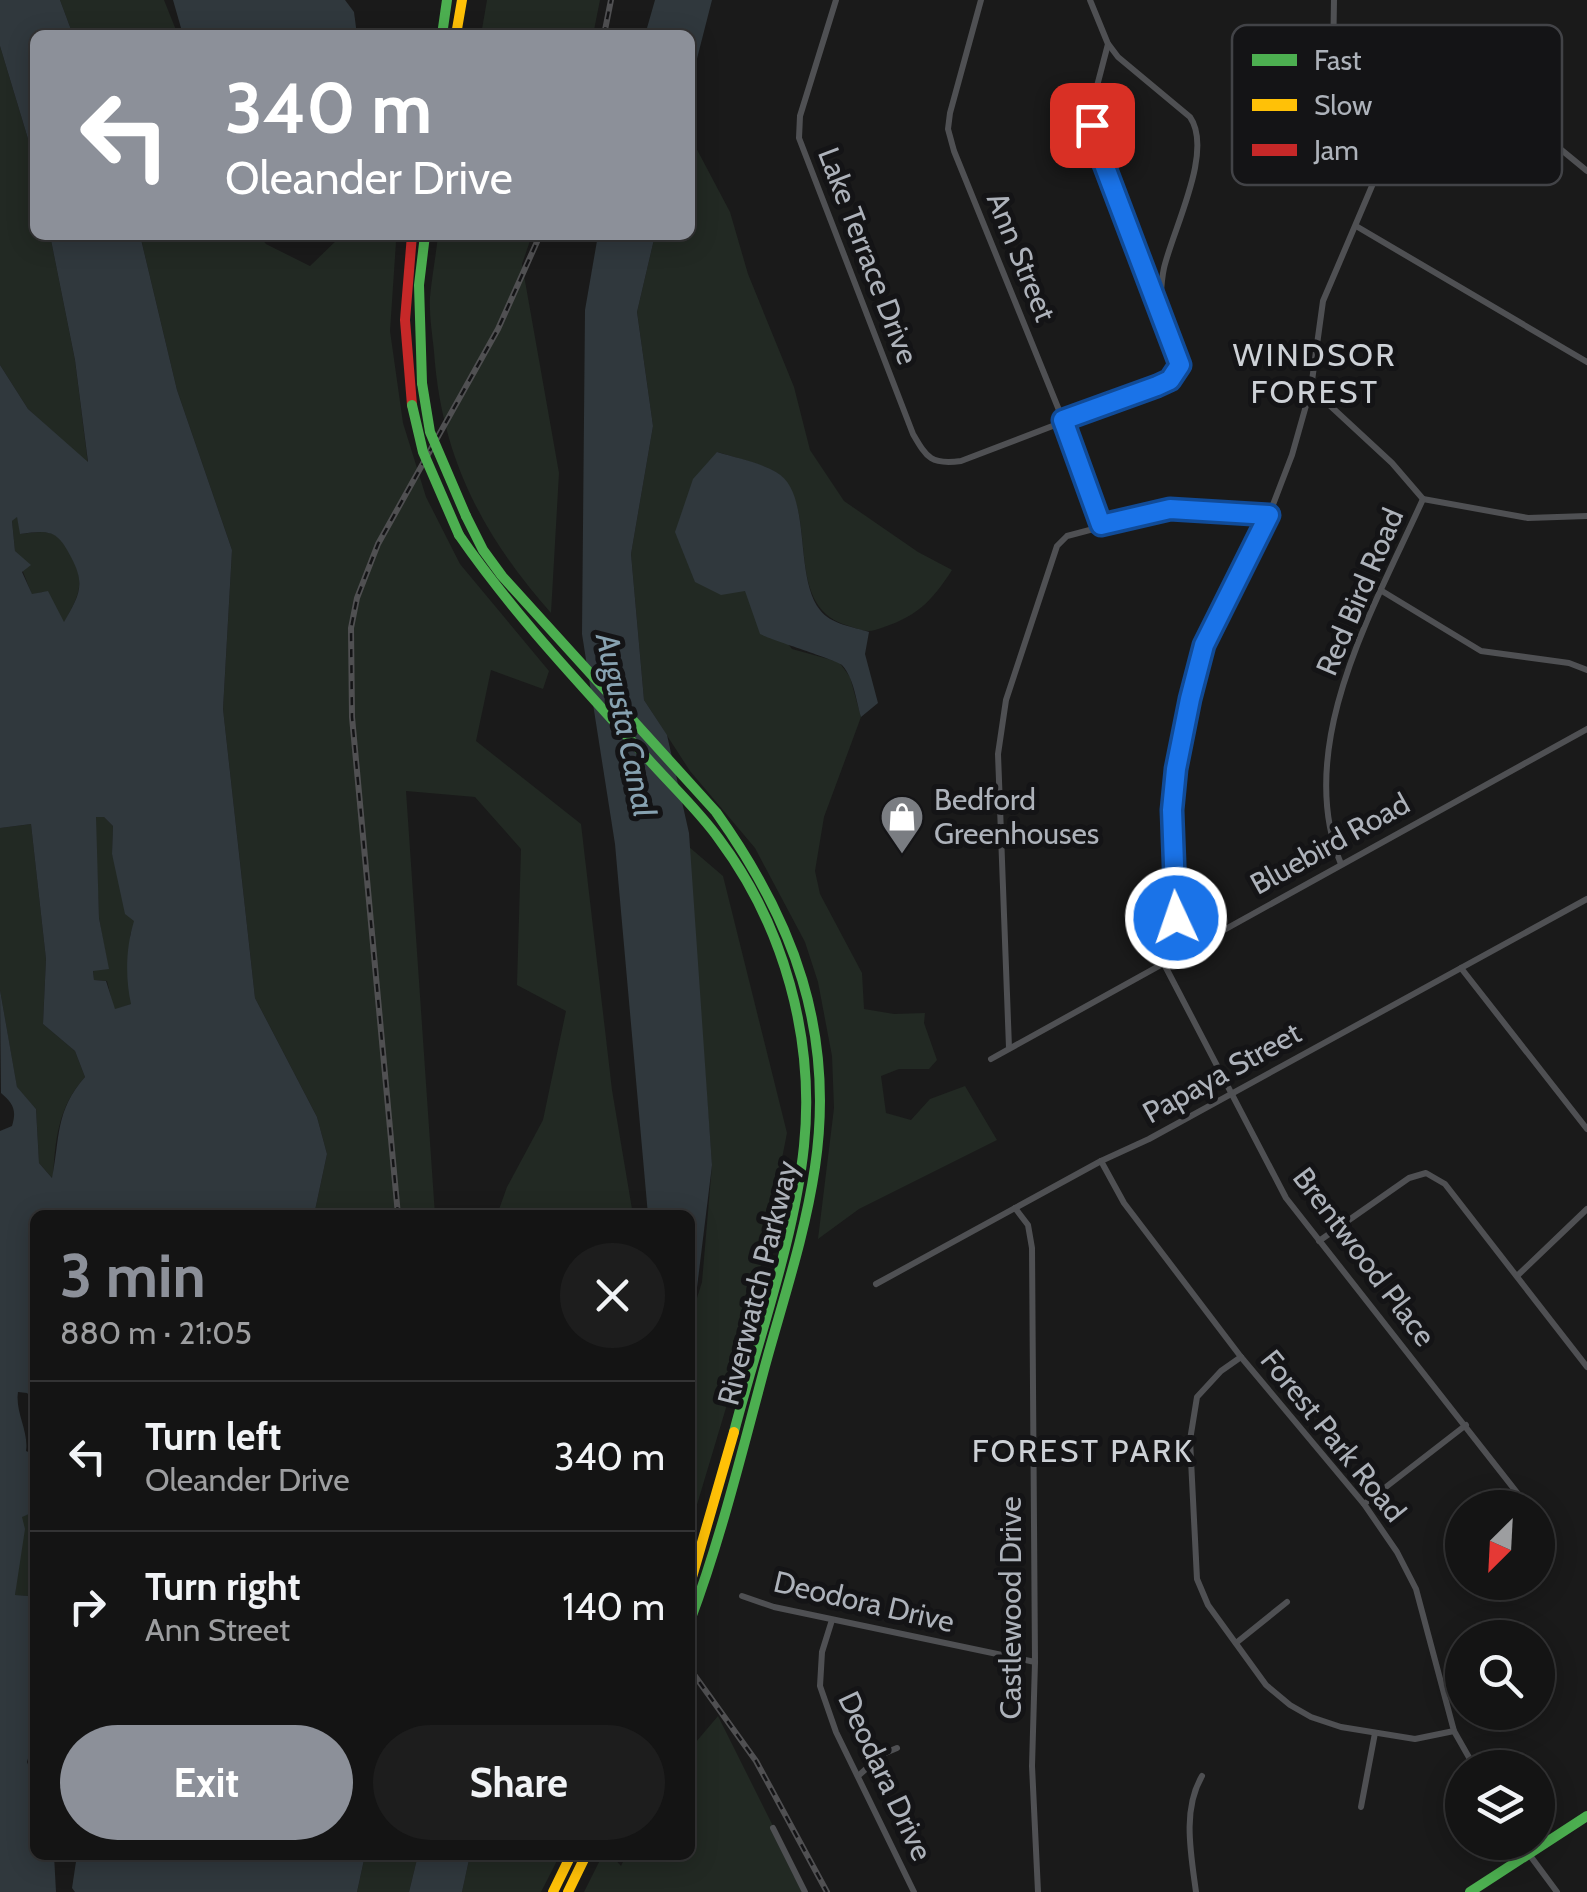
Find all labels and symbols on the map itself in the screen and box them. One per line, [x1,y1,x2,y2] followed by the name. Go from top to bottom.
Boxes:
[1232,25,1562,185] legend
[1314,43,1362,77] text: Fast
[1050,83,1135,168] pin
[1314,88,1372,122] text: Slow
[1313,133,1359,167] text: Jam
[810,142,927,369] street label: Lake Terrace Drive
[979,187,1064,327] street label: Ann Street
[1233,335,1397,411] district label: WINDSOR FOREST
[1308,503,1411,681] street label: Red Bird Road
[588,628,665,821] water label: Augusta Canal
[934,781,1099,852] place label: Bedford Greenhouses
[1244,785,1416,903] street label: Bluebird Road
[879,794,925,855] shop icon: Bedford Greenhouses
[1124,866,1228,970] position arrow
[1136,1014,1307,1131] street label: Papaya Street
[709,1157,806,1409] street label: Riverwatch Parkway
[1285,1160,1444,1353] street label: Brentwood Place
[1253,1342,1414,1529] street label: Forest Park Road
[972,1431,1194,1470] district label: FOREST PARK
[1445,1490,1555,1600] north arrow
[992,1497,1029,1720] street label: Castlewood Drive
[770,1563,958,1640] street label: Deodora Drive
[830,1685,941,1866] street label: Deodara Drive

